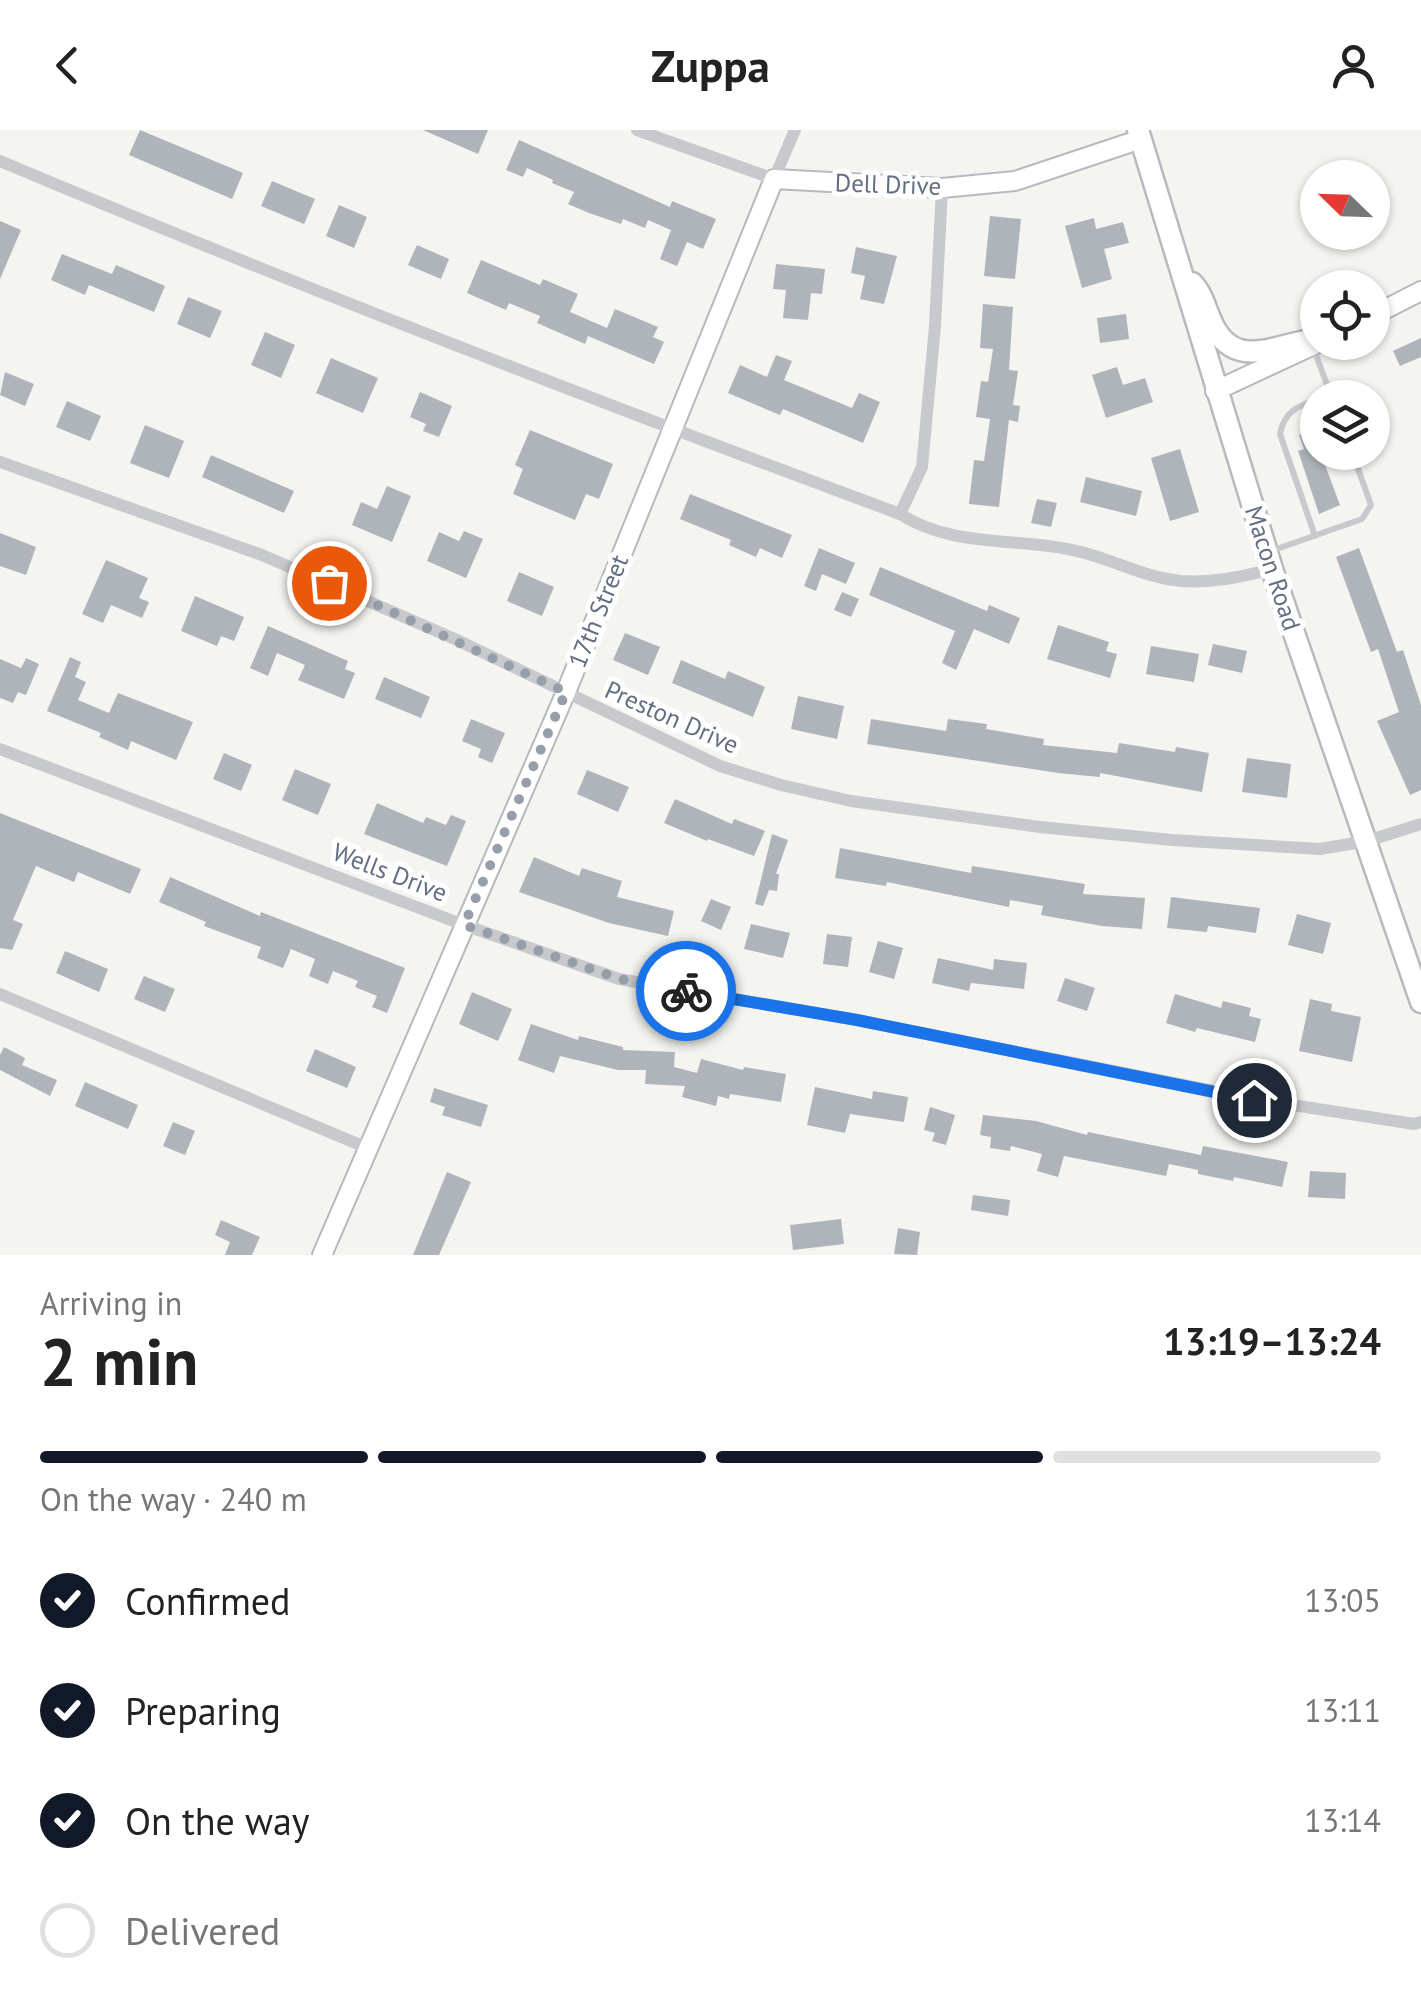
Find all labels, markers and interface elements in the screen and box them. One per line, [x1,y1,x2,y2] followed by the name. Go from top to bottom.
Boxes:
[651,36,770,94] text: Zuppa
[40,38,95,93] icon: back
[1326,38,1381,93] icon: person
[1300,160,1390,250] north arrow
[1300,160,1390,470] map controls
[834,166,942,202] street label: Dell Drive
[1300,270,1390,360] button: locate
[1300,380,1390,470] button: layers
[1238,501,1308,635] street label: Macon Road
[287,541,372,626] pin
[561,549,635,672] street label: 17th Street
[302,556,357,611] icon: bag
[600,673,744,761] street label: Preston Drive
[328,836,452,908] street label: Wells Drive
[636,941,736,1041] courier
[659,964,714,1019] icon: bike
[1212,1058,1297,1143] pin
[1227,1073,1282,1128] icon: home
[40,1282,182,1324] text: Arriving in
[1163,1316,1381,1365] text: 13:19–13:24
[40,1319,199,1403] text: 2 min
[40,1478,307,1520] text: On the way · 240 m
[40,1573,95,1628] icon: check
[125,1576,291,1625] text: Confirmed
[1304,1579,1381,1621] text: 13:05
[40,1683,95,1738] icon: check
[125,1686,281,1735] text: Preparing
[1304,1689,1381,1731] text: 13:11
[40,1793,95,1848] icon: check
[125,1796,310,1845] text: On the way
[1304,1799,1381,1841] text: 13:14
[125,1906,280,1955] text: Delivered

